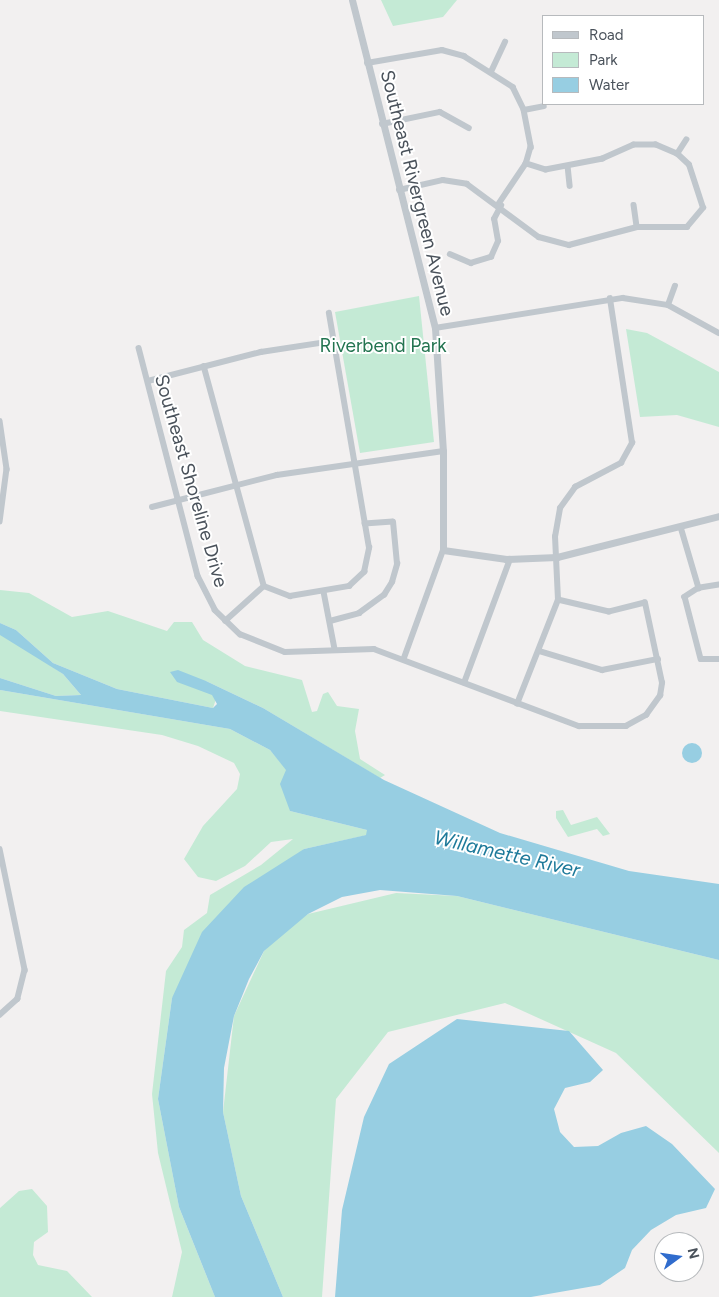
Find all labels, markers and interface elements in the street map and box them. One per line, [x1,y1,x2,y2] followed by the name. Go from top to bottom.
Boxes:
[542,15,704,105] legend
[589,26,624,44] text: Road
[589,51,618,69] text: Park
[375,68,459,318] street label: Southeast Rivergreen Avenue
[589,76,629,94] text: Water
[320,335,446,357] park label: Riverbend Park
[150,372,232,590] street label: Southeast Shoreline Drive
[432,826,582,882] water label: Willamette River
[654,1232,704,1282] north arrow
[684,1246,703,1261] text: N

